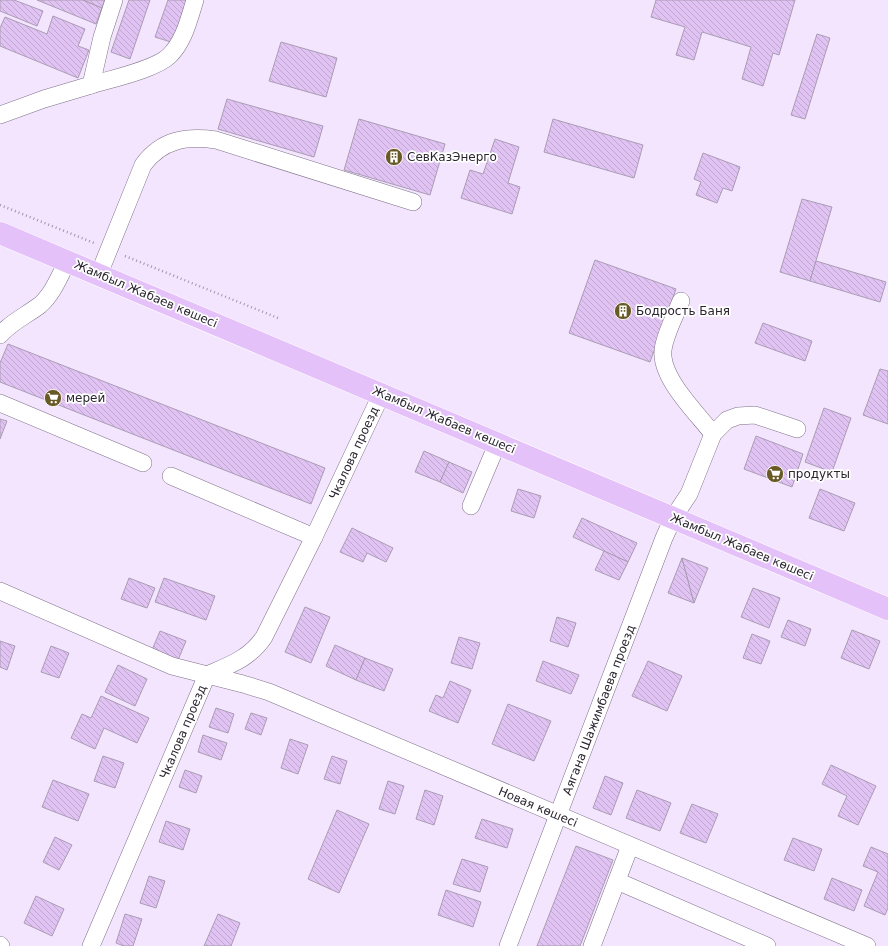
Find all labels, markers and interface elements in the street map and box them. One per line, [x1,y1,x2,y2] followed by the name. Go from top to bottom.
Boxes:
[384,147,404,167] building icon: СевКазЭнерго
[407,150,497,164] place label: СевКазЭнерго
[72,257,220,331] street label: Жамбыл Жабаев көшесі
[613,301,633,321] building icon: Бодрость Баня
[636,304,730,318] place label: Бодрость Баня
[370,383,518,457] street label: Жамбыл Жабаев көшесі
[43,388,63,408] supermarket icon: мерей
[66,391,105,405] place label: мерей
[326,404,382,502] street label: Чкалова проезд
[765,464,785,484] supermarket icon: продукты
[788,467,850,481] place label: продукты
[668,510,816,584] street label: Жамбыл Жабаев көшесі
[560,623,638,797] street label: Аягана Шажимбаева проезд
[157,683,209,781] street label: Чкалова проезд
[496,784,580,830] street label: Новая көшесі

